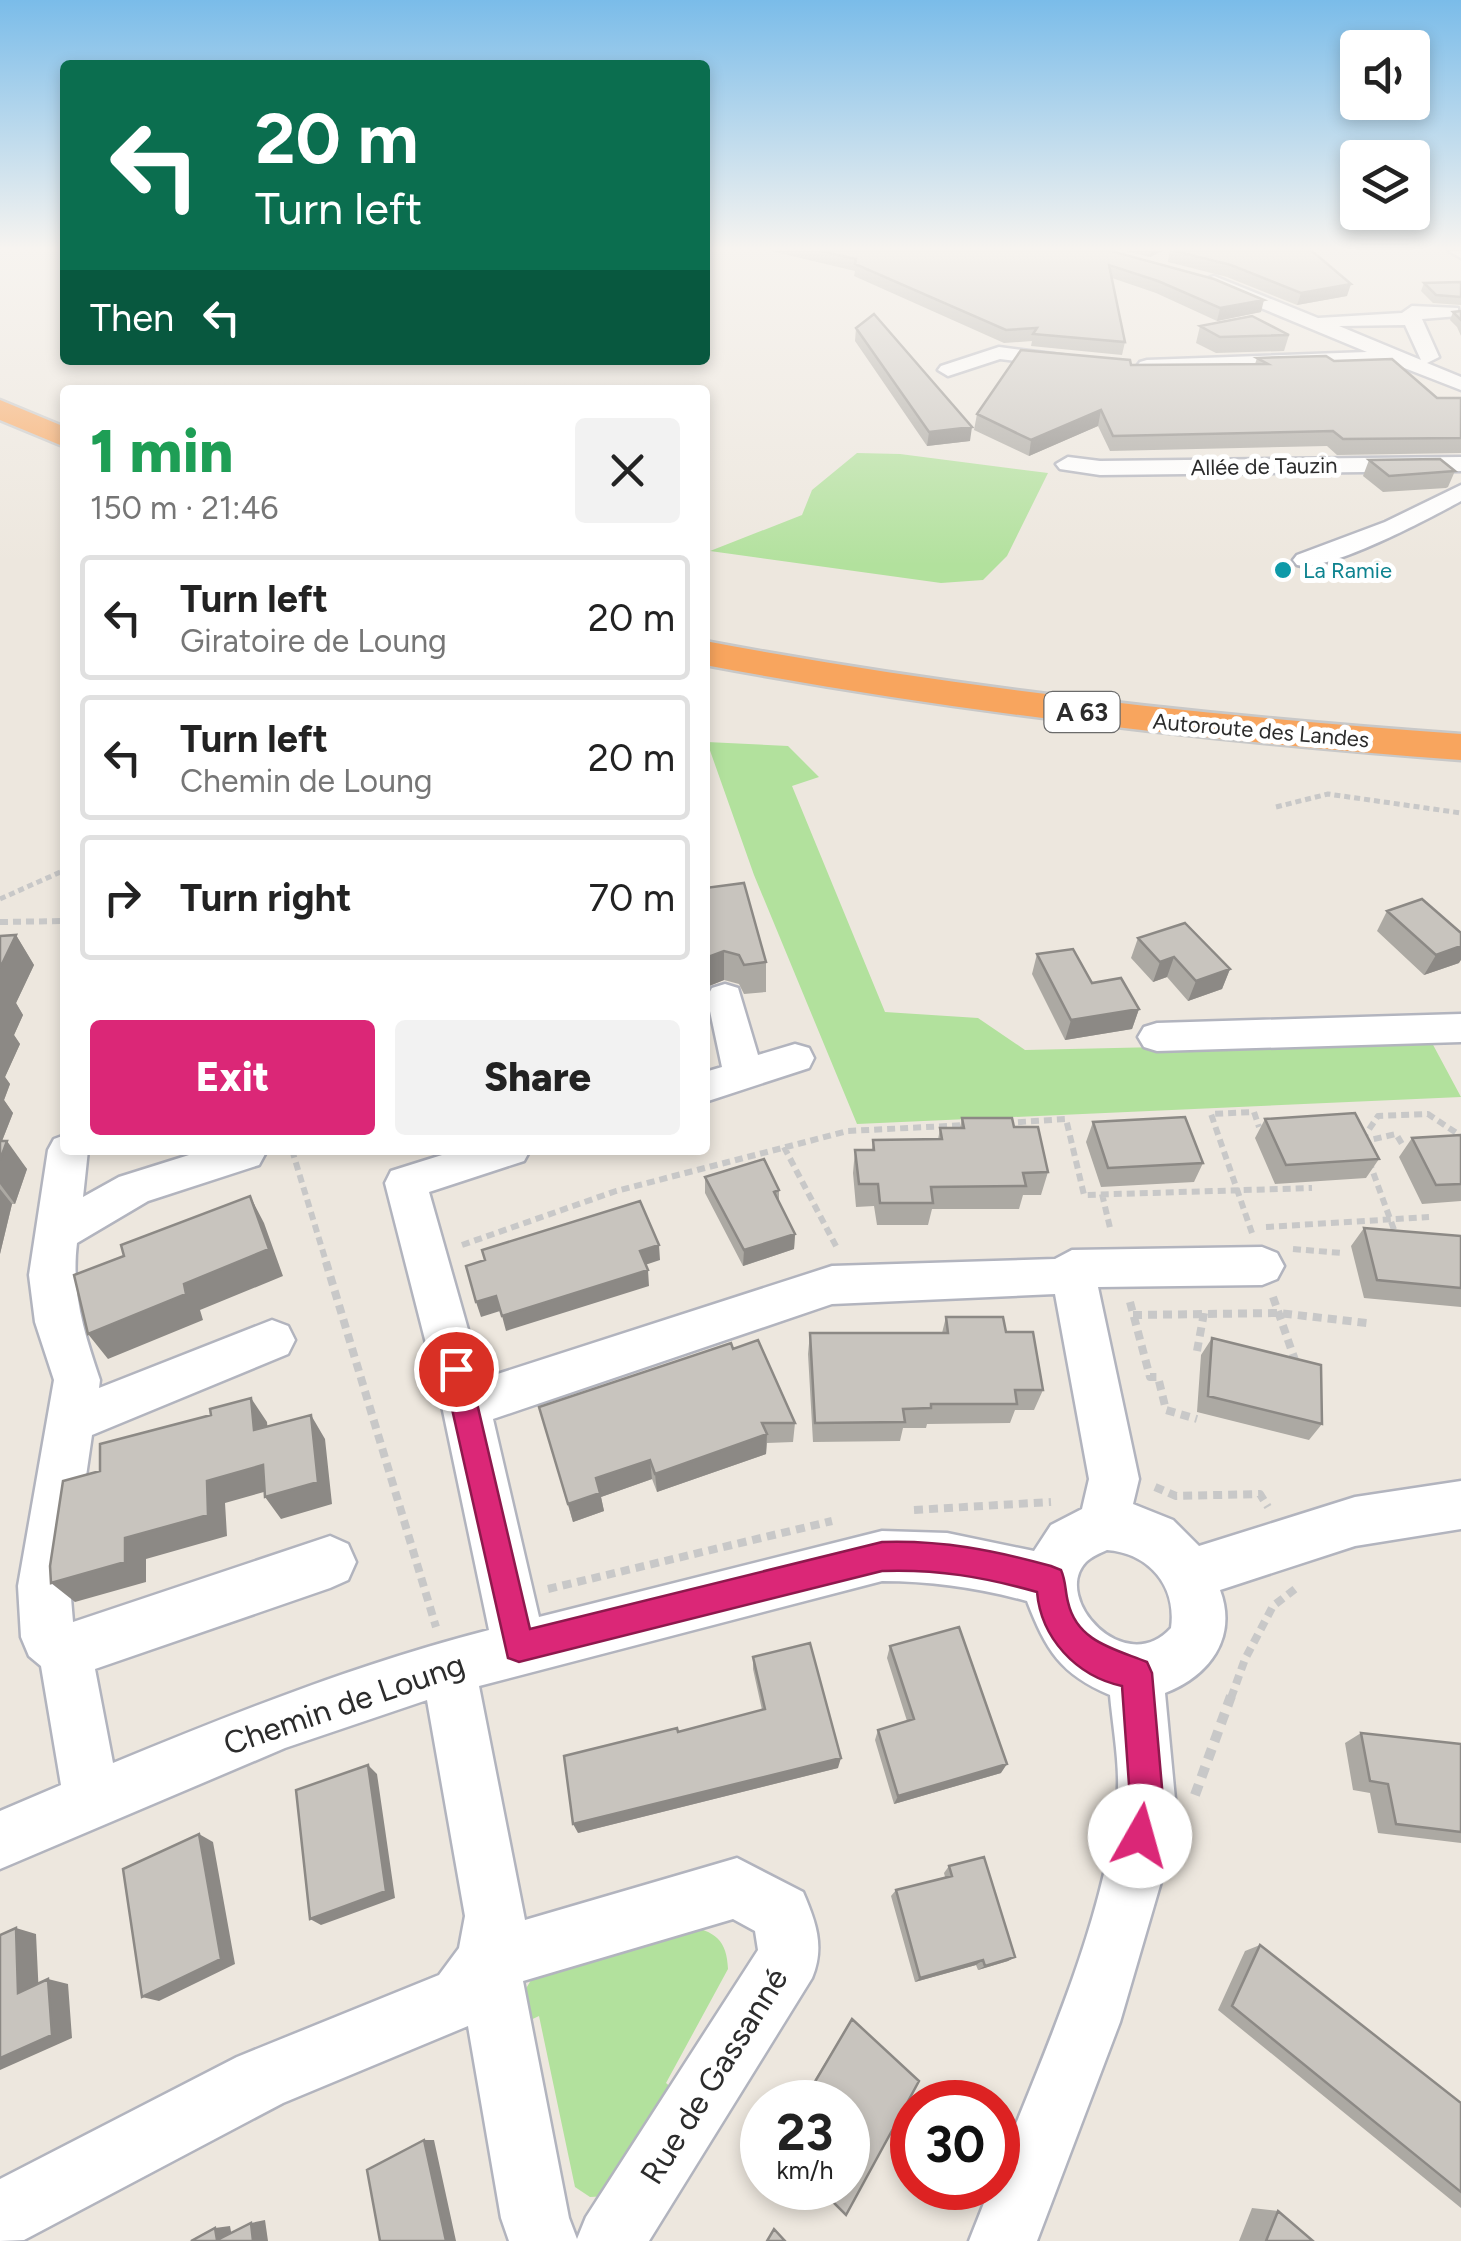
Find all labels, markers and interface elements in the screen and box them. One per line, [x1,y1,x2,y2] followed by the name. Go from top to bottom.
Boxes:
[1340,30,1430,230] map controls
[1340,30,1430,120] button: sound
[255,96,419,181] text: 20 m
[90,100,220,230] icon: left
[1340,140,1430,230] button: layers
[255,181,422,235] text: Turn left
[194,290,249,345] icon: left
[90,295,174,341] text: Then
[90,415,233,487] text: 1 min
[575,418,680,523] button: close
[1190,452,1338,481] street label: Allée de Tauzin
[90,489,278,527] text: 150 m · 21:46
[1303,557,1392,584] place label: La Ramie
[1272,559,1294,581] marker: La Ramie
[180,576,328,622] text: Turn left
[95,590,150,645] icon: left
[588,595,675,641] text: 20 m
[180,622,447,660] text: Giratoire de Loung
[1044,692,1120,732] road number: A 63
[1152,708,1370,753] street label: Autoroute des Landes
[180,716,328,762] text: Turn left
[95,730,150,785] icon: left
[588,735,675,781] text: 20 m
[180,762,433,800] text: Chemin de Loung
[95,870,150,925] icon: right
[180,875,352,921] text: Turn right
[589,875,675,921] text: 70 m
[90,1020,375,1135] button: Exit
[395,1020,680,1135] button: Share
[414,1327,499,1412] pin
[429,1342,484,1397] icon: arrive
[218,1645,470,1763] street label: Chemin de Loung
[1088,1784,1192,1888] position arrow
[632,1961,796,2191] street label: Rue de Gassanné
[890,2080,1020,2210] speed limit sign: 30
[777,2102,833,2163] text: 23
[776,2155,834,2185] text: km/h

